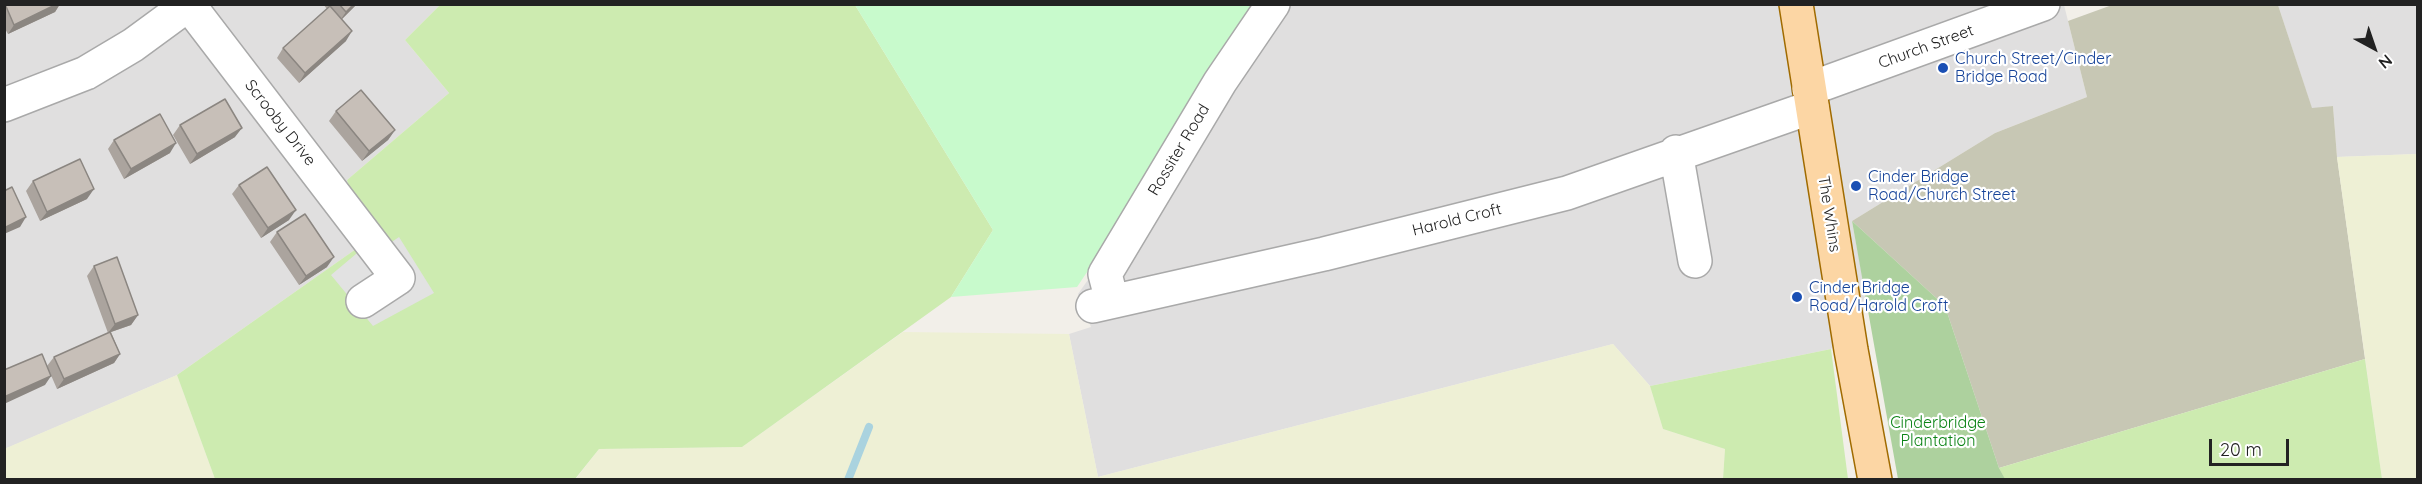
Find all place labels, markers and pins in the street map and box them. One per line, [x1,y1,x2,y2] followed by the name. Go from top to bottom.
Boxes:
[1955,49,2111,87] place label: Church Street/Cinder Bridge Road
[1936,61,1950,75] marker: Church Street/Cinder Bridge Road
[1868,167,2016,205] place label: Cinder Bridge Road/Church Street
[1849,179,1863,193] marker: Cinder Bridge Road/Church Street
[1809,278,1948,316] place label: Cinder Bridge Road/Harold Croft
[1790,290,1804,304] marker: Cinder Bridge Road/Harold Croft

